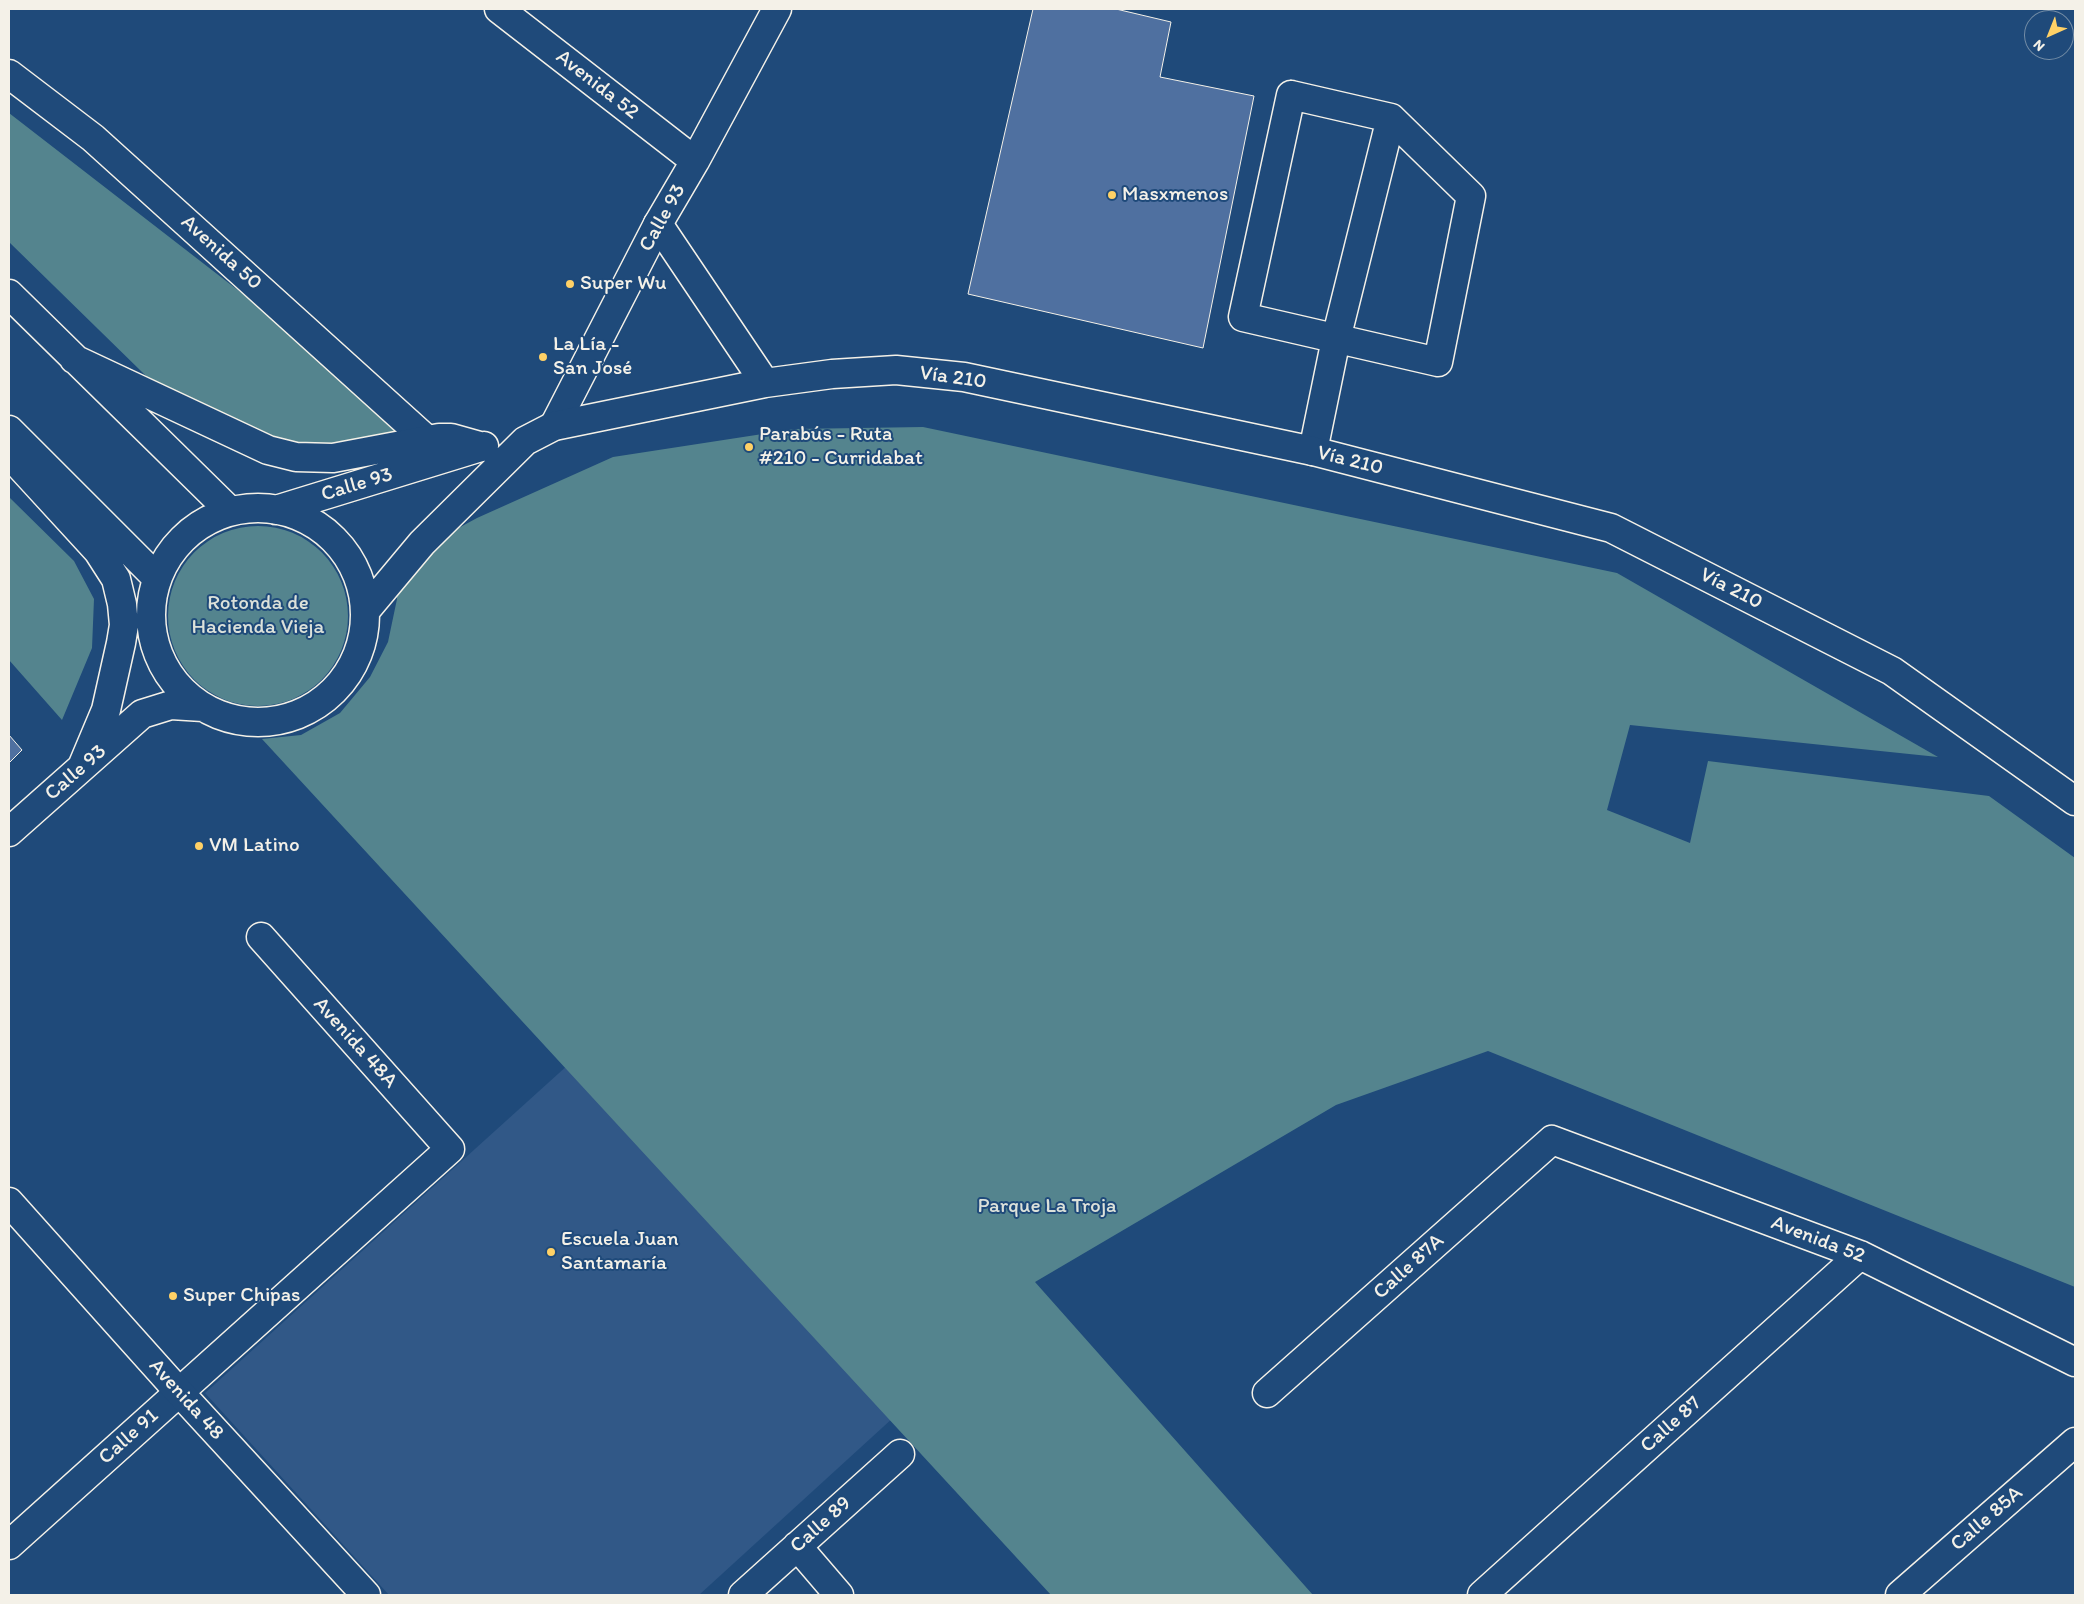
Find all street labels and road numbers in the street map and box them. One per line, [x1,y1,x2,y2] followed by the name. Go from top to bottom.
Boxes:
[550,45,644,125] street label: Avenida 52
[634,180,692,256] street label: Calle 93
[175,210,267,296] street label: Avenida 50
[918,361,988,395] street label: Vía 210
[1314,441,1386,481] street label: Vía 210
[318,462,396,508] street label: Calle 93
[1695,563,1767,615] street label: Vía 210
[40,739,112,807] street label: Calle 93
[307,992,403,1094] street label: Avenida 48A
[1767,1211,1869,1269] street label: Avenida 52
[1368,1229,1450,1305] street label: Calle 87A
[143,1354,229,1446] street label: Avenida 48
[1635,1391,1707,1459] street label: Calle 87
[94,1404,164,1470] street label: Calle 91
[1946,1481,2028,1557] street label: Calle 85A
[785,1491,857,1559] street label: Calle 89

